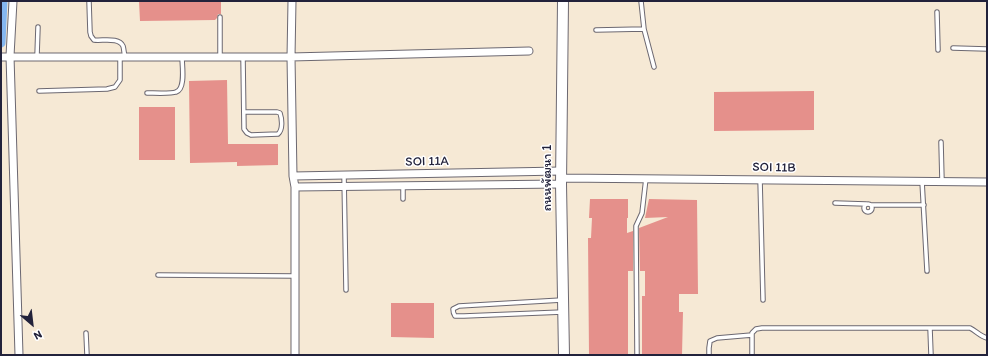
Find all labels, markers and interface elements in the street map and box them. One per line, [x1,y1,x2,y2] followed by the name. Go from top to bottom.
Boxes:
[540,145,556,211] street label: ถนนพัฒนา 1
[405,154,449,170] street label: SOI 11A
[752,160,796,176] street label: SOI 11B
[12,304,52,344] north arrow
[32,328,44,343] text: N

